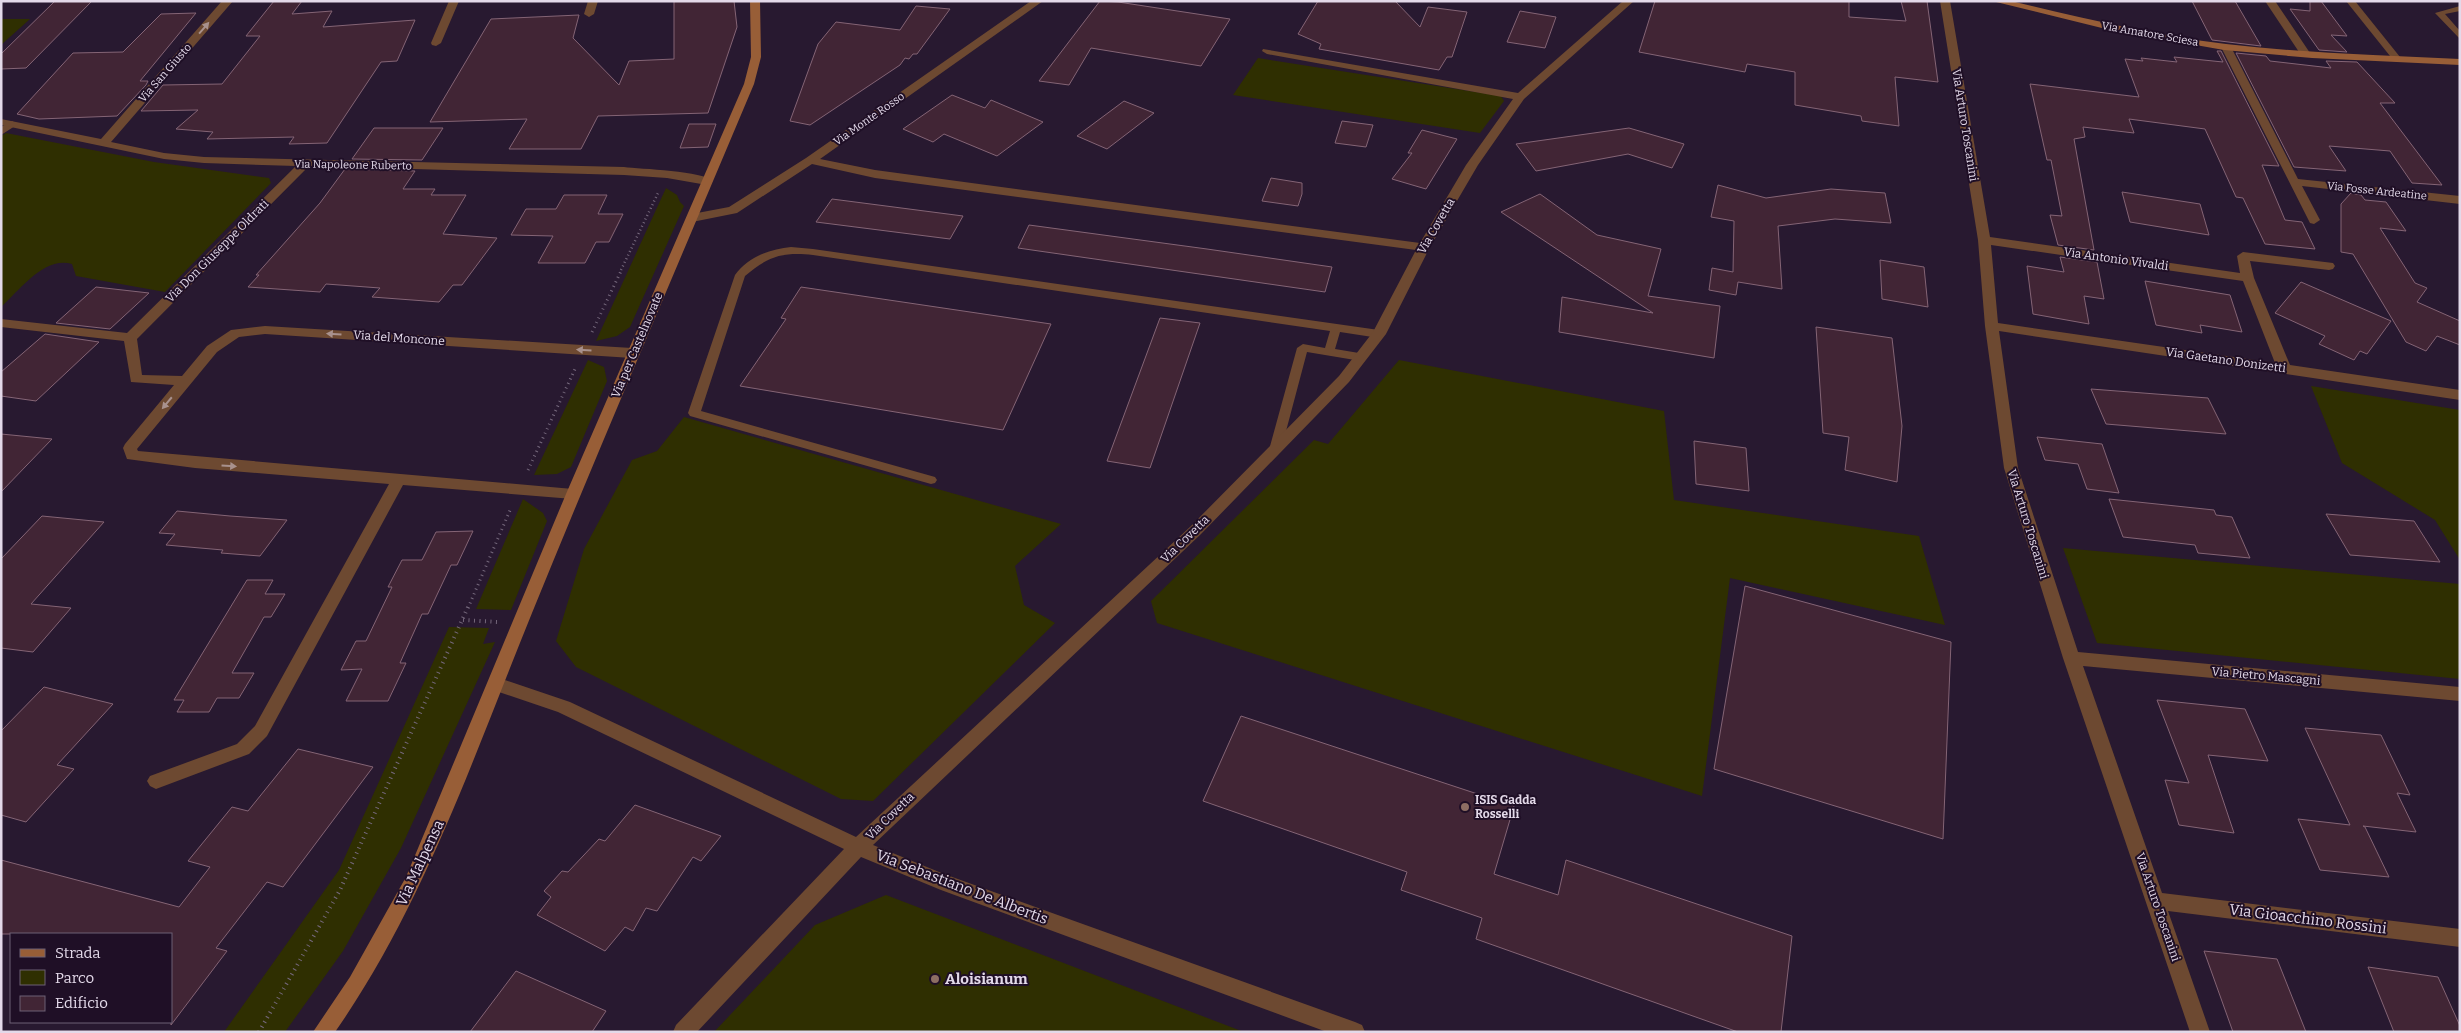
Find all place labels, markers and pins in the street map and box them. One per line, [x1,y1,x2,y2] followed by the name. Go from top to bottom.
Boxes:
[1475,793,1536,821] place label: ISIS Gadda Rosselli
[1459,801,1471,813] marker: ISIS Gadda Rosselli
[945,970,1028,988] place label: Aloisianum
[929,973,941,985] marker: Aloisianum

